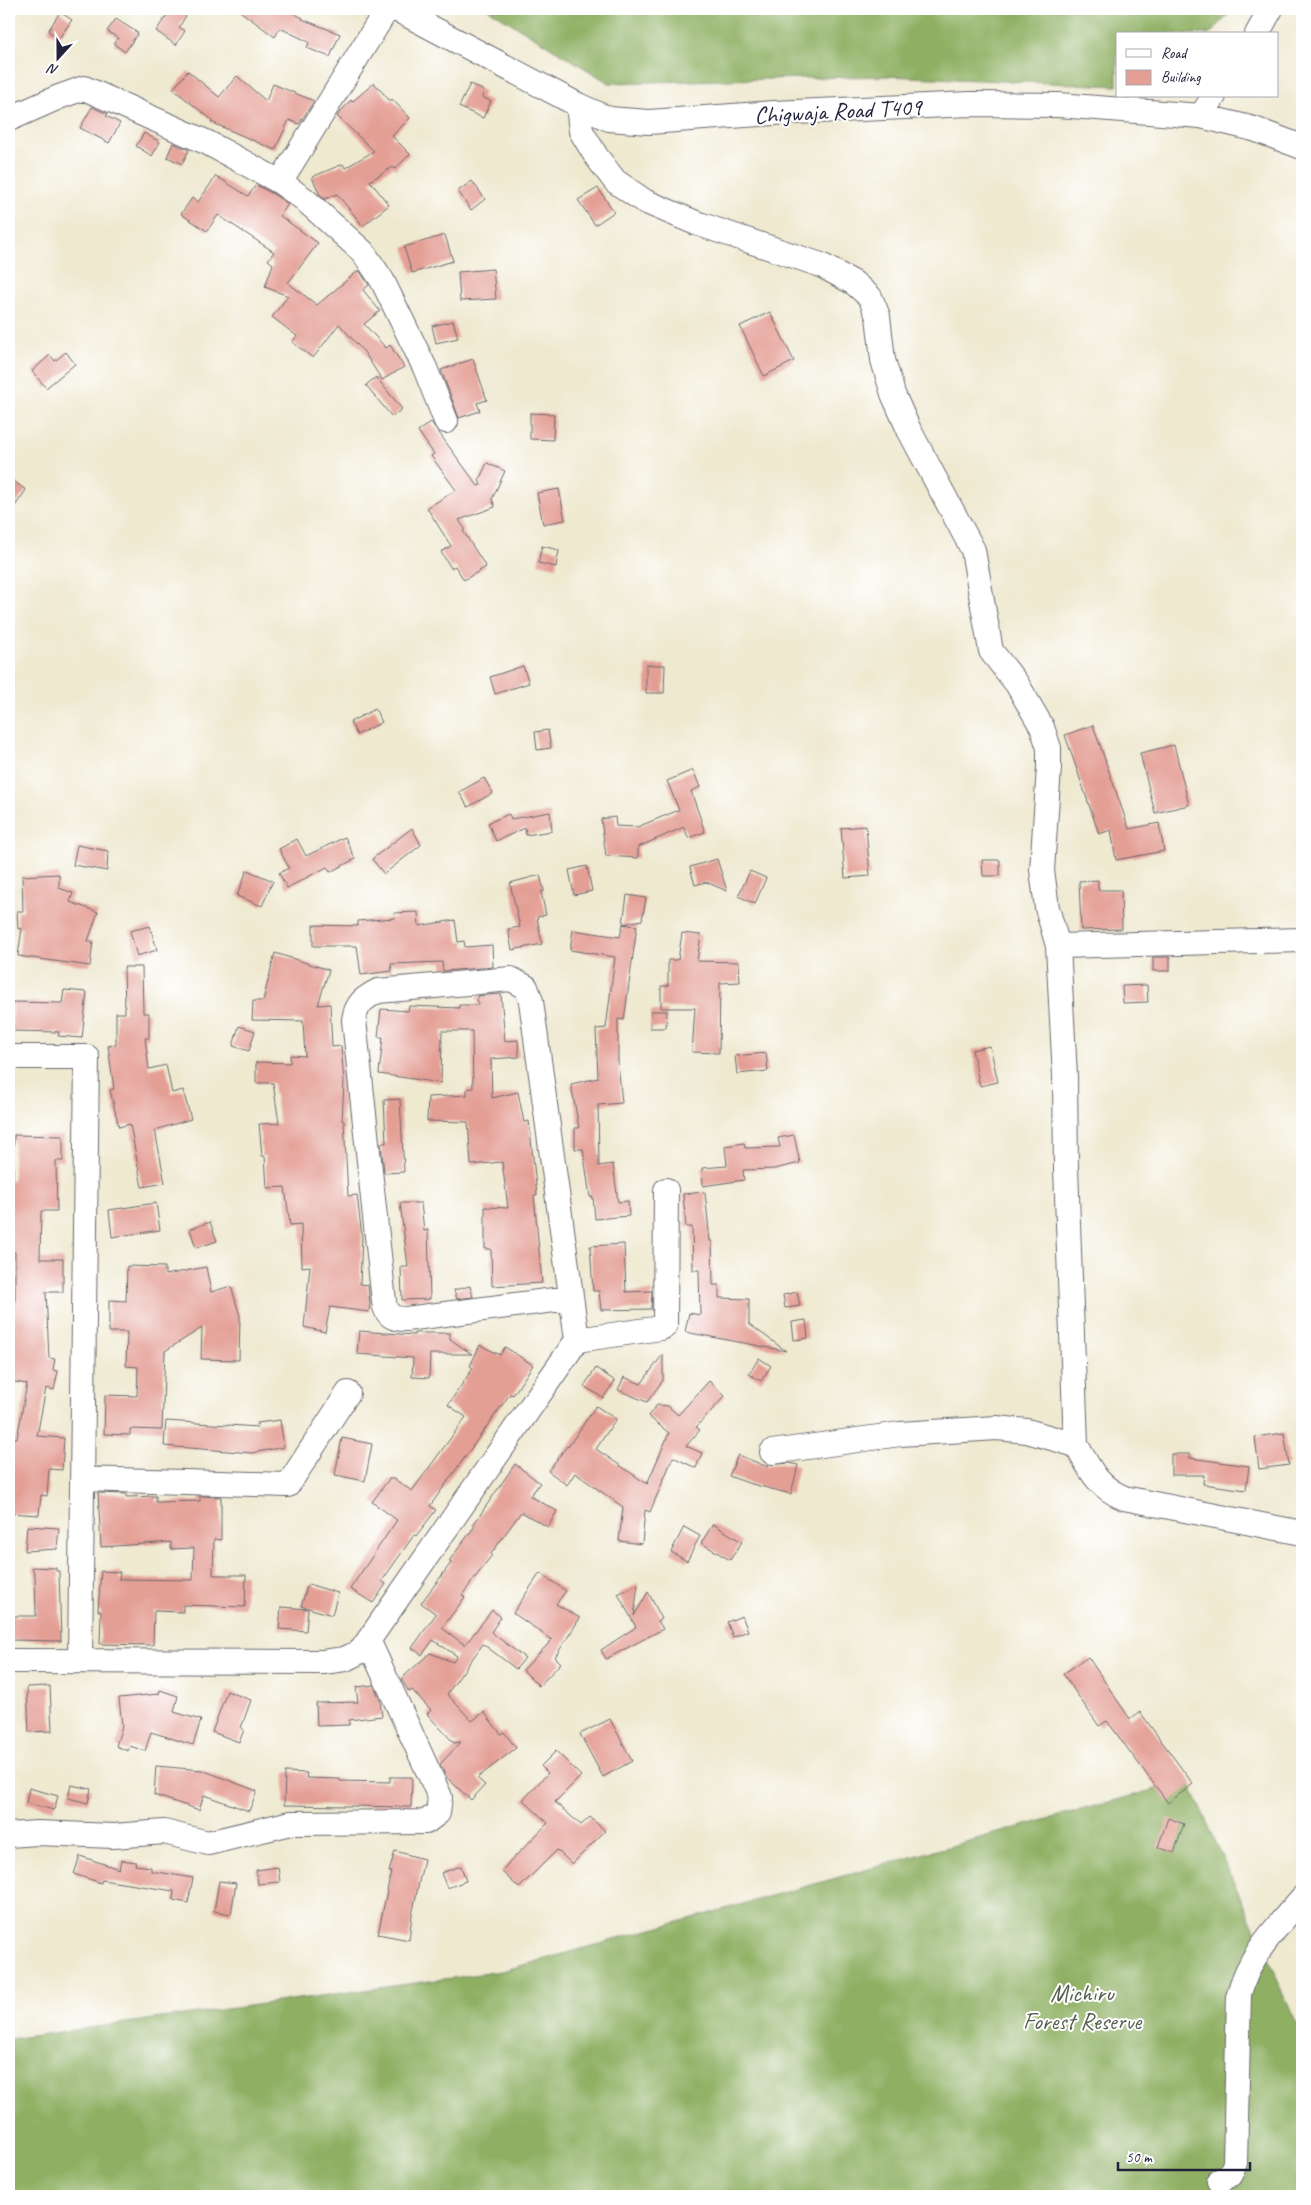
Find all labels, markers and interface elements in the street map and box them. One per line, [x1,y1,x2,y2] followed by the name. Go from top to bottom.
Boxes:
[32,32,82,82] north arrow
[1116,32,1278,98] legend
[1161,44,1188,63] text: Road
[44,59,61,79] text: N
[1161,68,1201,87] text: Building
[754,92,925,130] street label: Chigwaja Road T409
[1023,1978,1143,2036] park label: Michiru Forest Reserve
[1118,2140,1251,2172] scale bar
[1126,2148,1153,2167] text: 50 m

